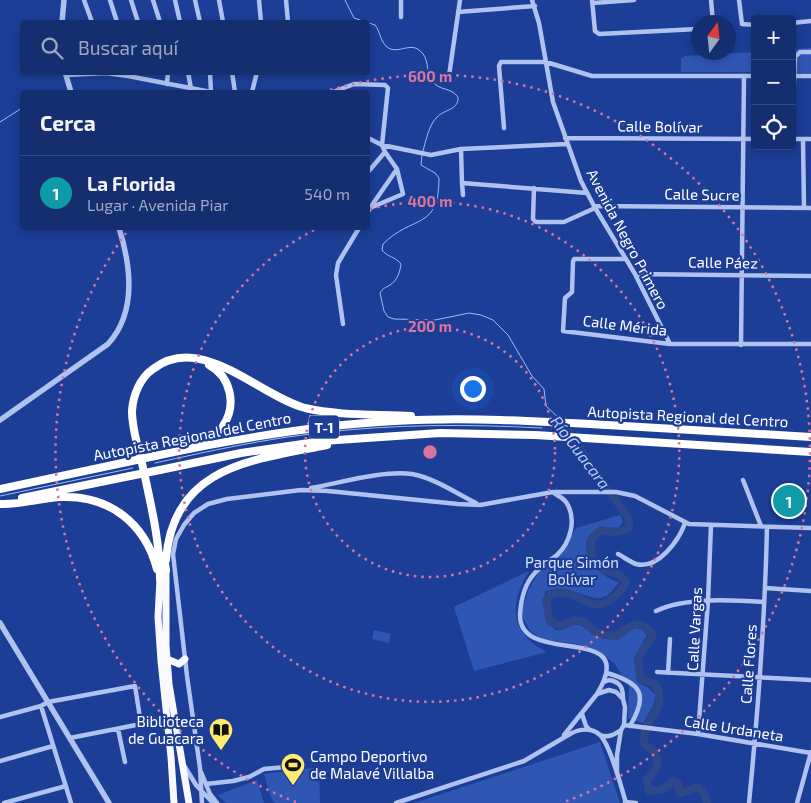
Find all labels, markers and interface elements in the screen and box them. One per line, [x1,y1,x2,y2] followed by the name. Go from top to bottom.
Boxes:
[691,15,736,60] north arrow
[751,15,796,150] map controls
[751,15,796,60] button: +
[20,20,370,75] search box
[38,34,66,62] icon: search
[78,36,178,59] text: Buscar aquí
[751,60,796,105] button: −
[408,67,452,85] text: 600 m
[751,105,796,150] button: locate
[40,110,96,135] text: Cerca
[617,116,703,136] street label: Calle Bolívar
[583,166,673,312] street label: Avenida Negro Primero
[87,172,176,195] text: La Florida
[53,184,59,203] text: 1
[304,184,350,203] text: 540 m
[664,184,740,204] street label: Calle Sucre
[408,192,452,210] text: 400 m
[87,195,229,214] text: Lugar · Avenida Piar
[688,252,758,272] street label: Calle Páez
[582,311,668,339] street label: Calle Mérida
[408,317,452,335] text: 200 m
[460,376,486,402] your location
[587,402,789,430] street label: Autopista Regional del Centro
[92,408,292,464] street label: Autopista Regional del Centro
[547,412,615,492] water label: Río Guacara
[309,416,339,438] road number: T-1
[421,443,439,461] centre of rings
[773,482,805,520] pin: 1
[525,553,619,588] park label: Parque Simón Bolívar
[683,587,705,671] street label: Calle Vargas
[736,624,760,704] street label: Calle Flores
[683,711,785,745] street label: Calle Urdaneta
[128,712,204,747] place label: Biblioteca de Guacara
[208,717,234,751] library icon: Biblioteca de Guacara
[310,747,434,782] place label: Campo Deportivo de Malavé Villalba
[280,752,306,786] sports icon: Campo Deportivo de Malavé Villalba

